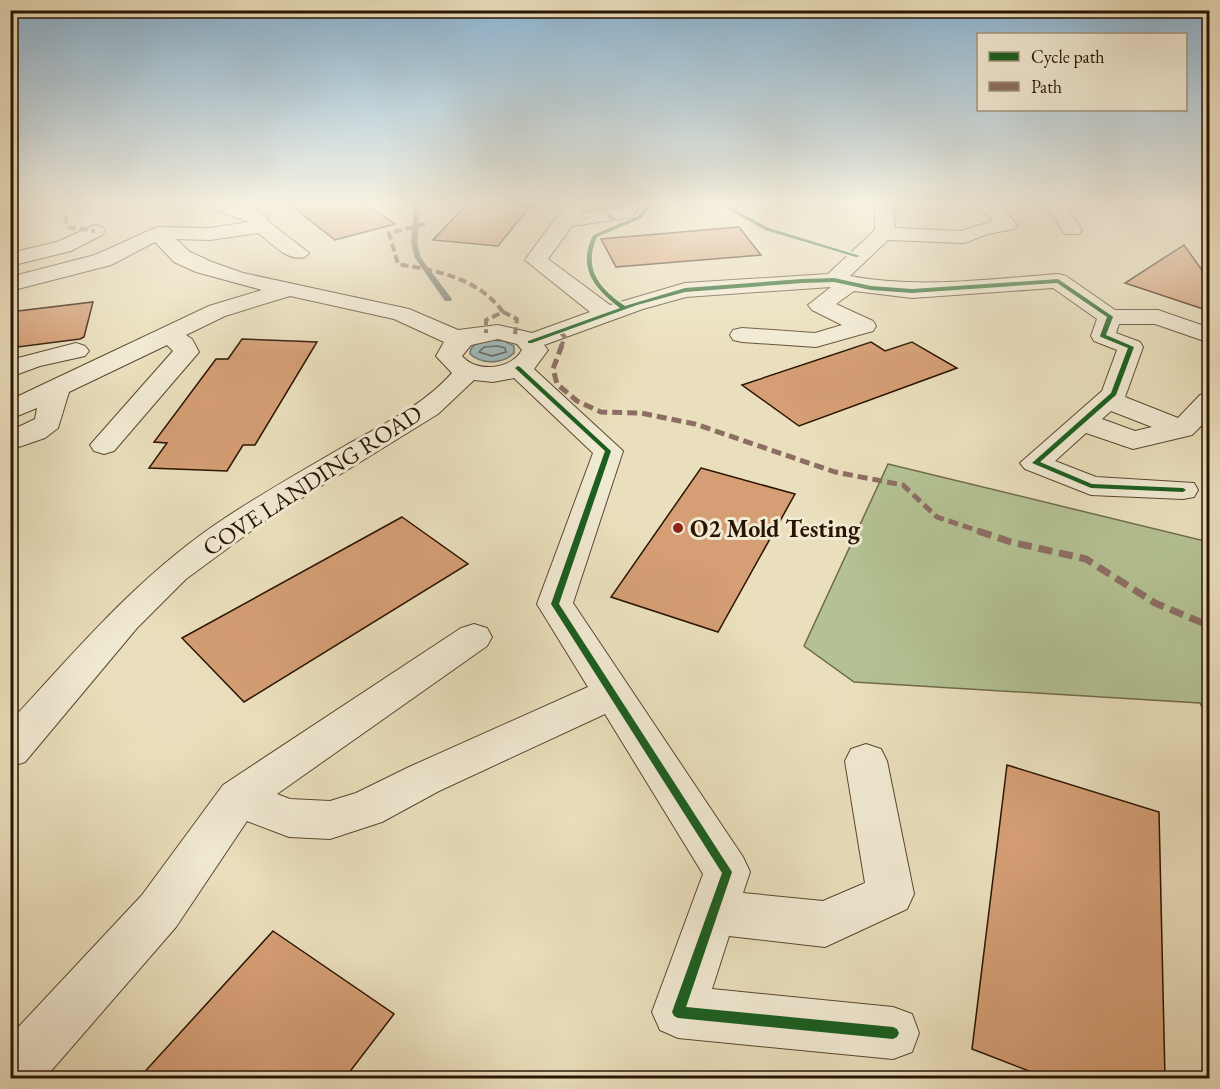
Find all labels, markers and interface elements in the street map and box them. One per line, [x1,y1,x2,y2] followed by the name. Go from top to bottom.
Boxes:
[977,33,1187,111] legend
[1031,45,1105,68] text: Cycle path
[1031,75,1062,98] text: Path
[196,397,428,563] street label: COVE LANDING ROAD
[690,513,861,545] place label: O2 Mold Testing
[671,521,685,535] marker: O2 Mold Testing

